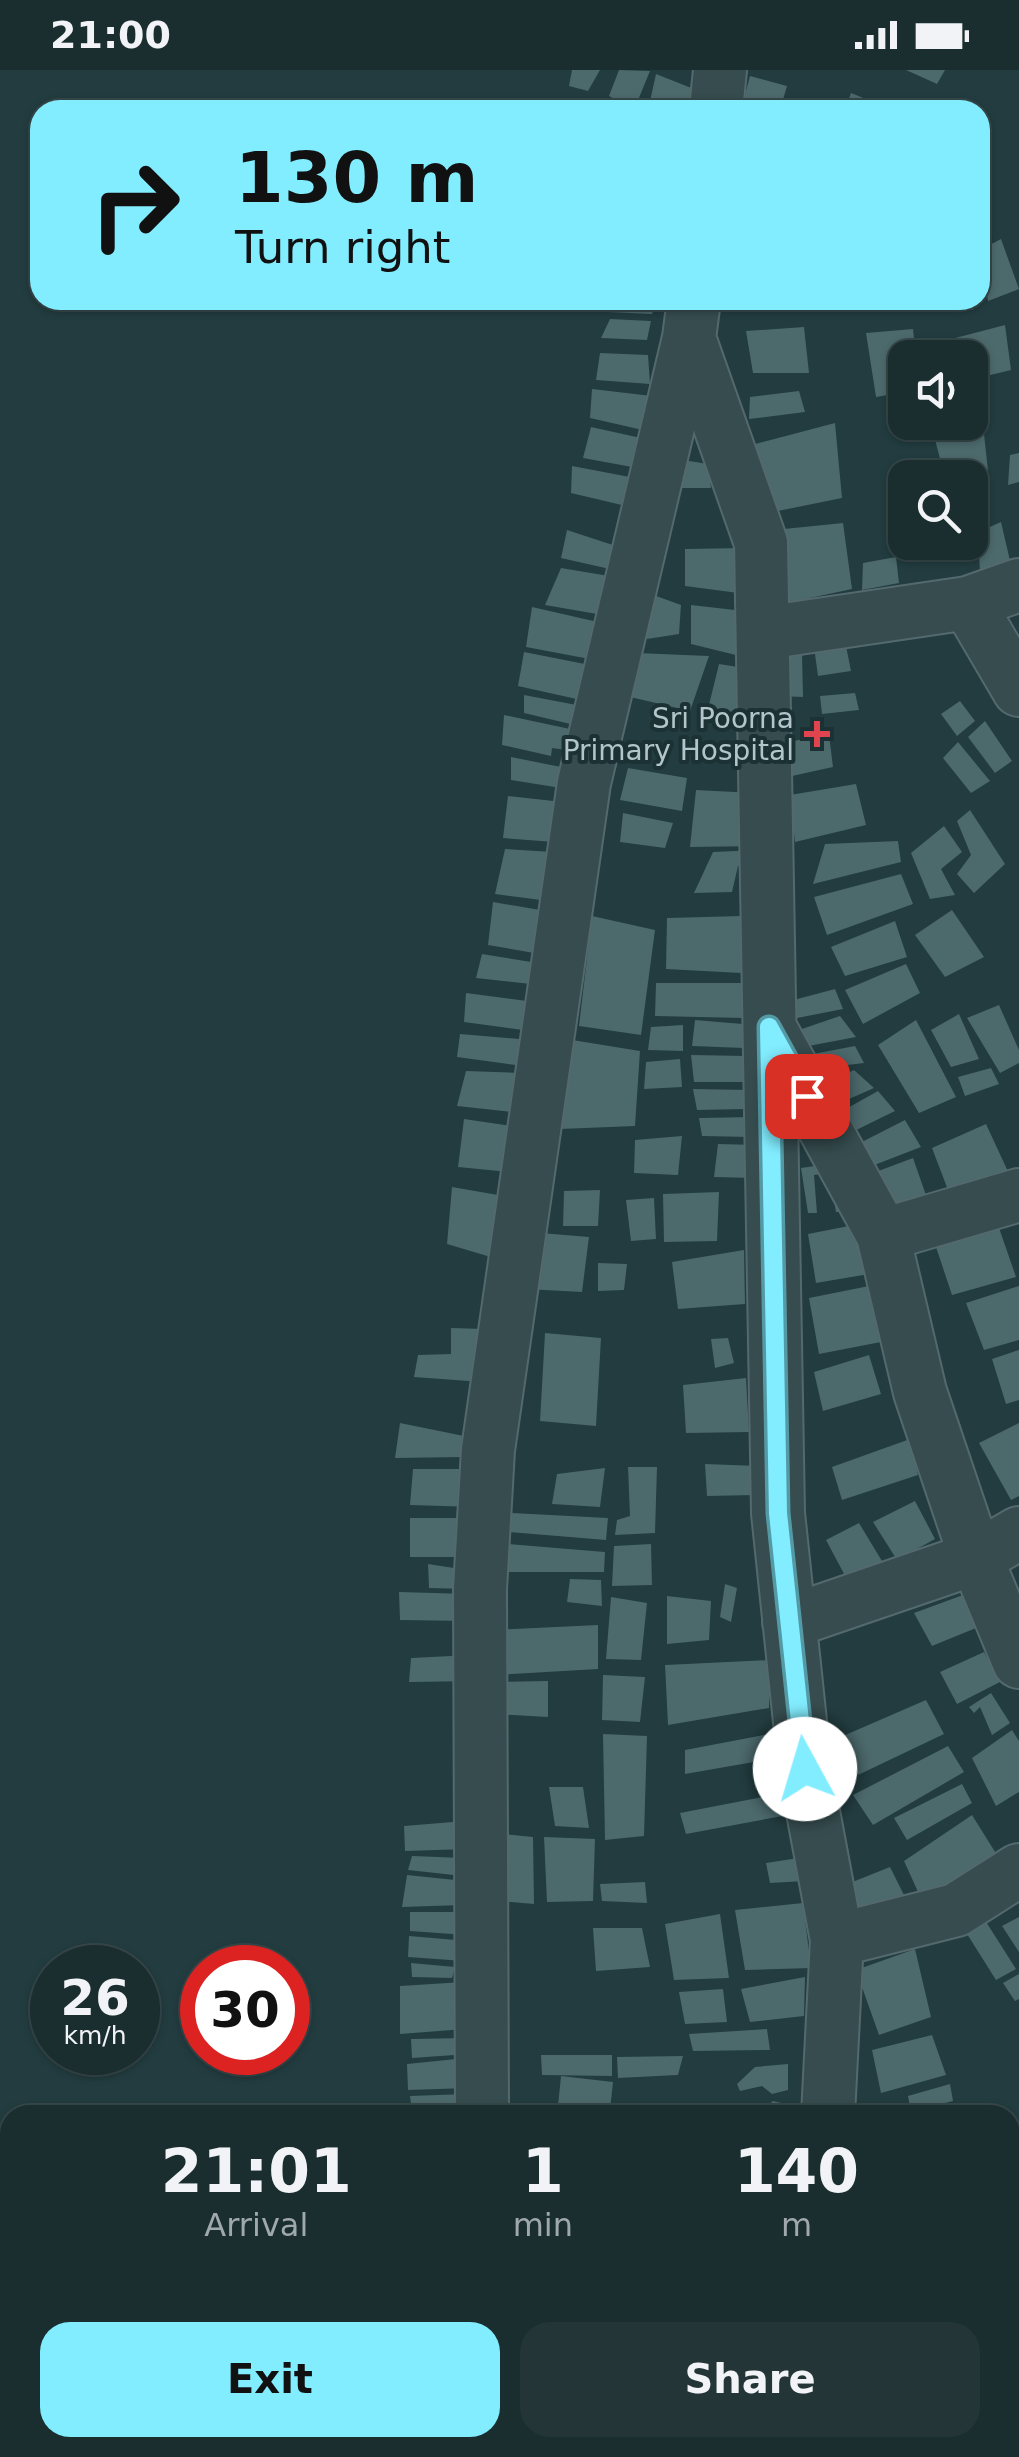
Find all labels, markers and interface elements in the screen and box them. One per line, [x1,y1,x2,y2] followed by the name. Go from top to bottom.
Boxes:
[50,13,171,57] text: 21:00
[235,137,478,219] text: 130 m
[70,140,200,270] icon: right
[235,221,450,274] text: Turn right
[888,340,988,560] map controls
[888,340,988,440] button: sound
[888,460,988,560] button: search
[563,702,794,767] place label: Sri Poorna Primary Hospital
[804,721,830,747] marker: Sri Poorna Primary Hospital
[765,1054,850,1139] pin
[780,1069,835,1124] icon: arrive
[753,1717,857,1821] position arrow
[180,1945,310,2075] speed limit sign: 30
[60,1969,130,2027] text: 26
[63,2021,127,2050] text: km/h
[161,2136,352,2206] text: 21:01
[522,2136,564,2206] text: 1
[734,2136,859,2206] text: 140
[204,2206,308,2244] text: Arrival
[513,2206,573,2244] text: min
[781,2206,812,2244] text: m
[40,2322,500,2437] button: Exit
[520,2322,980,2437] button: Share

